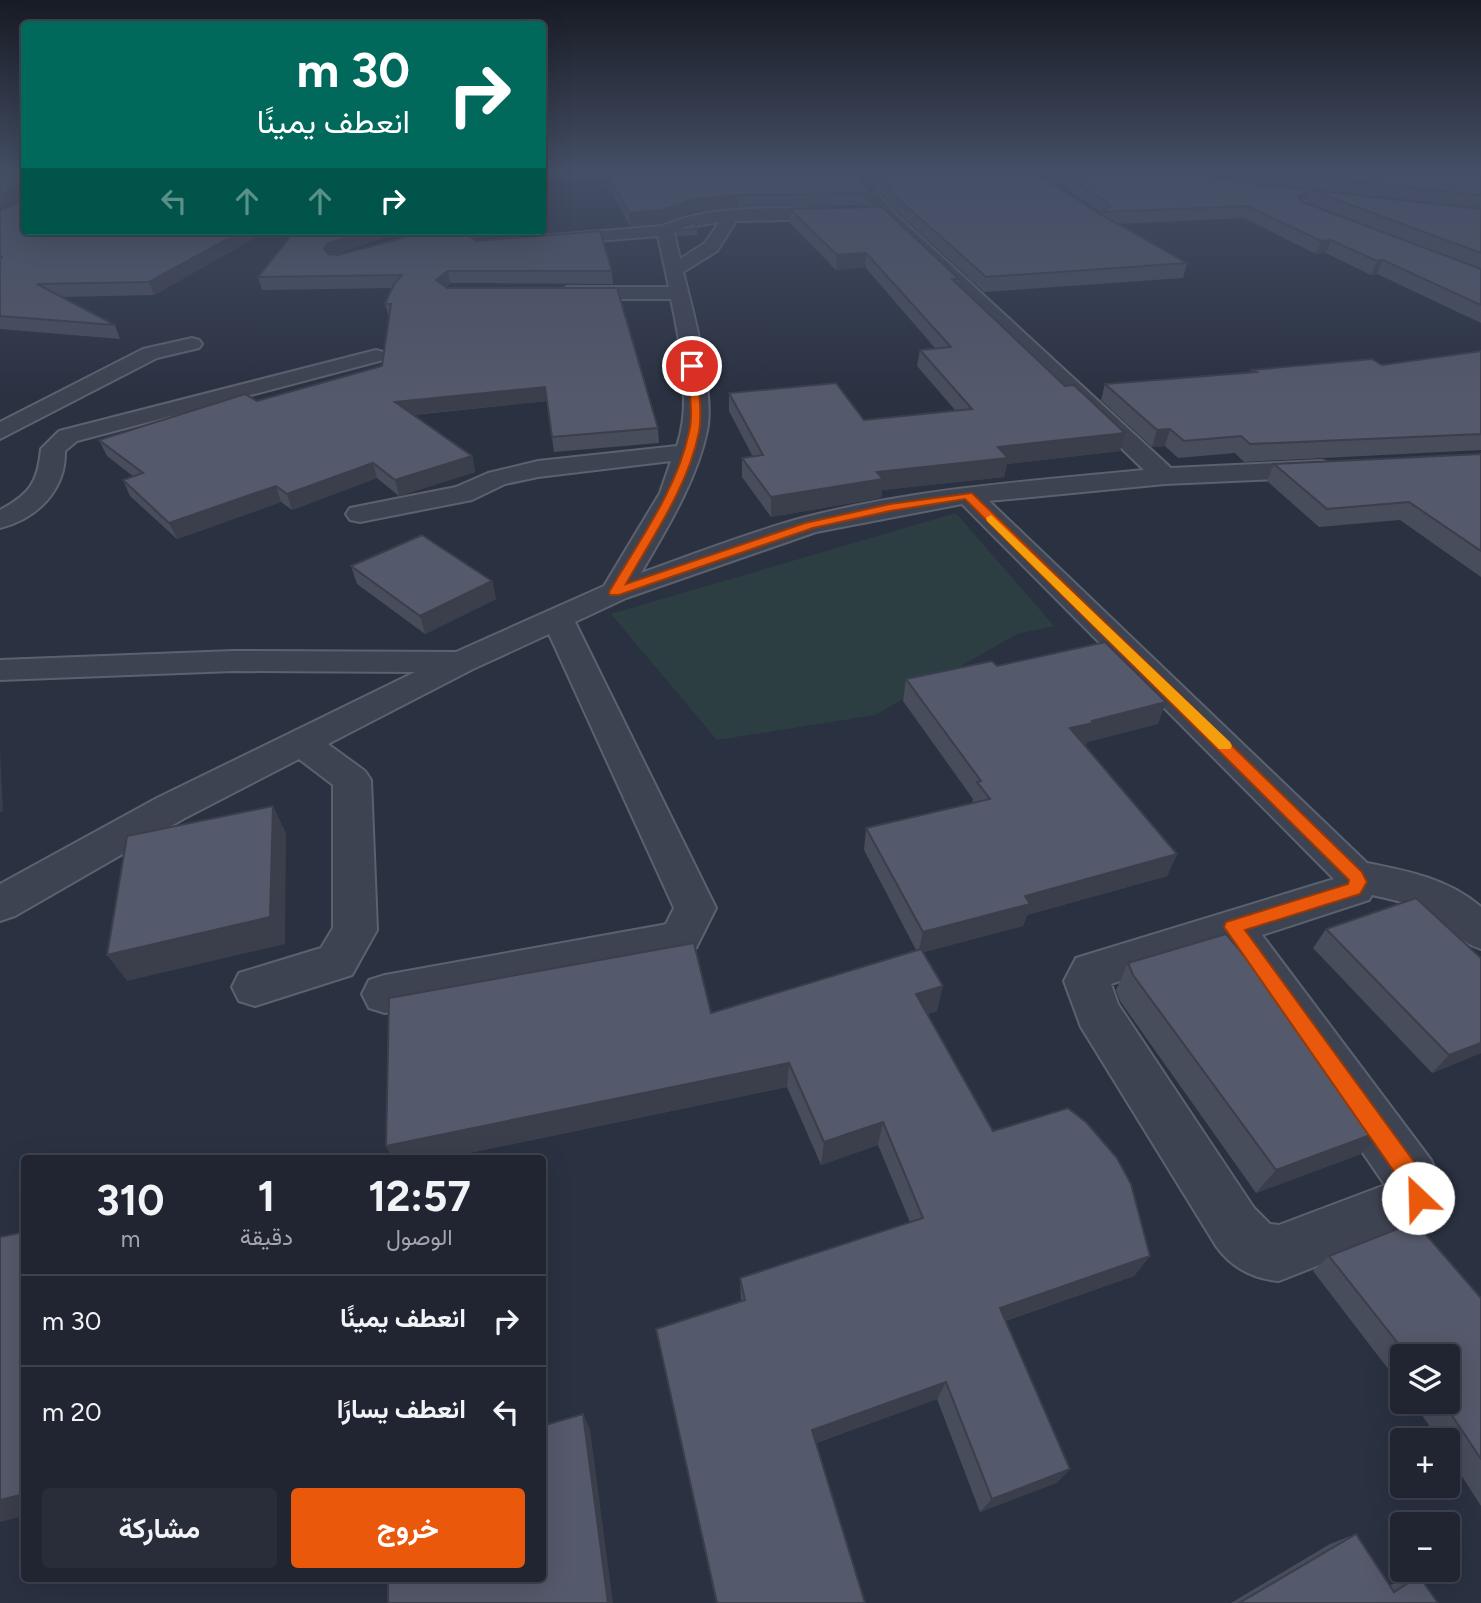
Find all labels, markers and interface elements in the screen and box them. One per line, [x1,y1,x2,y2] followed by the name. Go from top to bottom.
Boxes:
[297,40,410,99] text: 30 m
[434,49,525,140] icon: right
[257,103,410,141] text: انعطف يمينًا
[155,182,193,220] icon: left
[228,182,266,220] icon: ahead
[301,182,339,220] icon: ahead
[374,182,412,220] icon: right
[662,336,722,396] pin
[673,347,711,385] icon: arrive
[1381,1161,1455,1235] position arrow
[258,1171,275,1222] text: 1
[368,1171,471,1222] text: 12:57
[96,1175,165,1226] text: 310
[240,1223,293,1251] text: دقيقة
[386,1223,453,1251] text: الوصول
[121,1225,140,1253] text: m
[340,1302,466,1334] text: انعطف يمينًا
[487,1302,525,1340] icon: right
[42,1305,101,1337] text: 30 m
[1390,1344,1460,1582] map controls
[1390,1344,1460,1414] button: layers
[337,1393,466,1425] text: انعطف يسارًا
[487,1393,525,1431] icon: left
[42,1396,102,1428] text: 20 m
[1390,1428,1460,1498] button: +
[42,1488,277,1568] button: مشاركة
[291,1488,525,1568] button: خروج
[1390,1512,1460,1582] button: −

